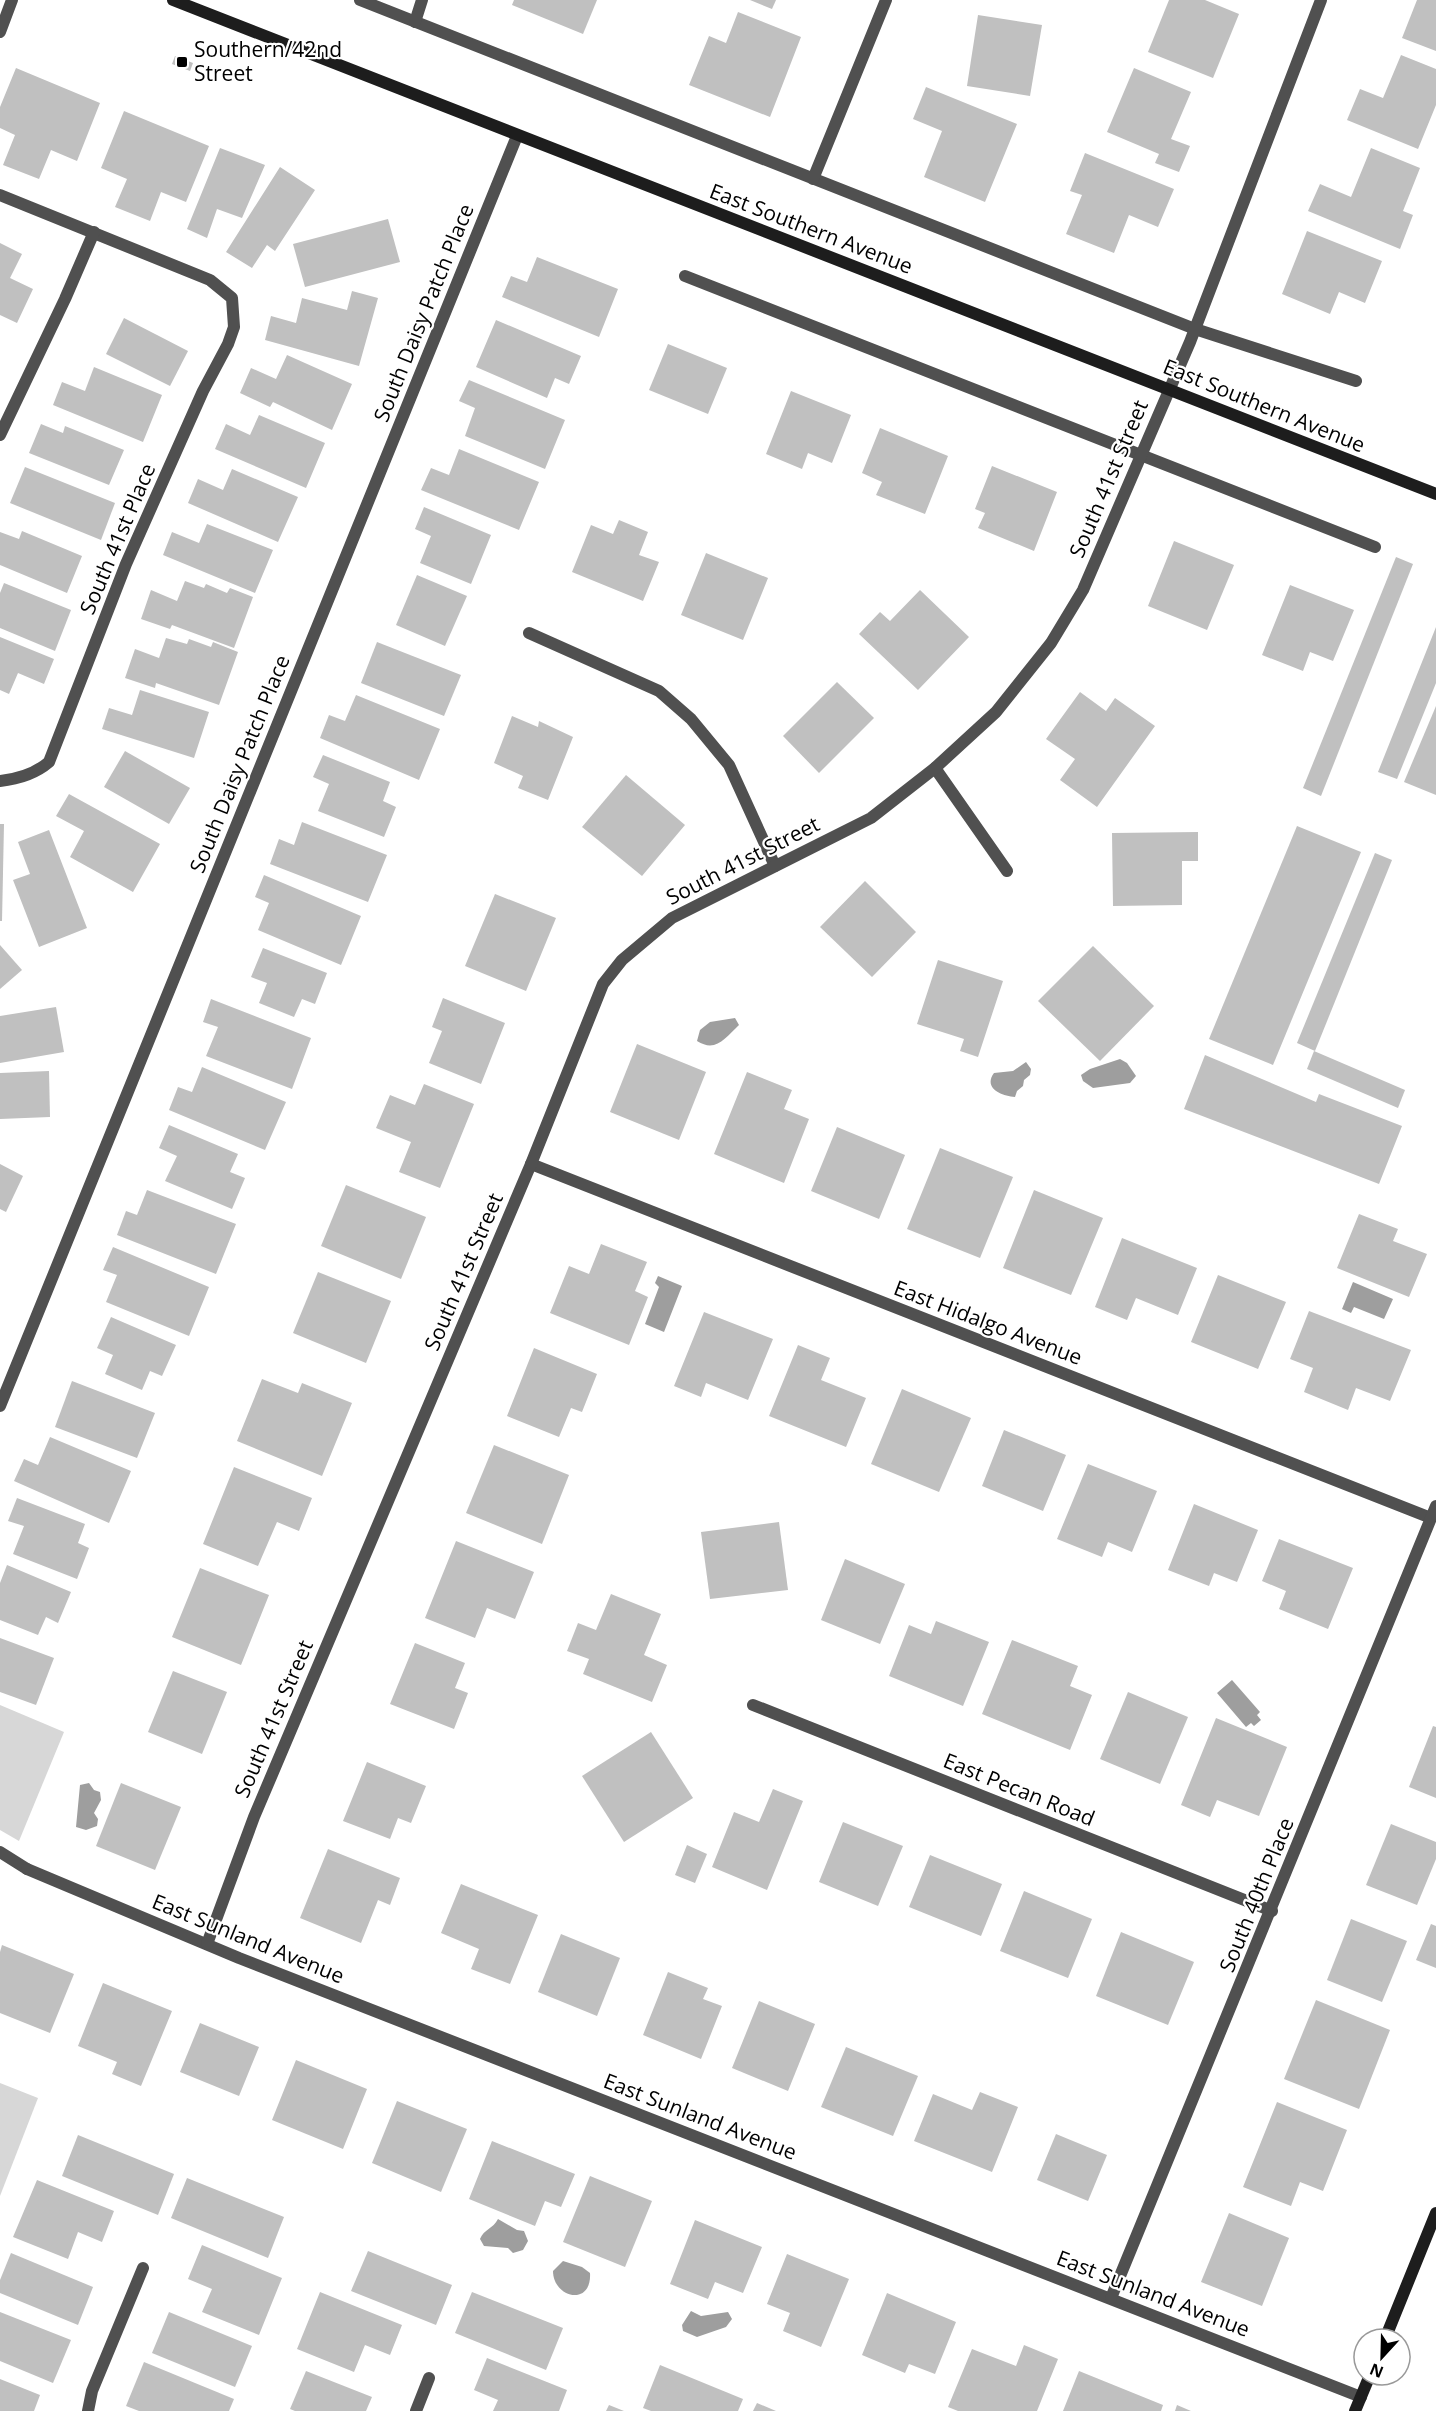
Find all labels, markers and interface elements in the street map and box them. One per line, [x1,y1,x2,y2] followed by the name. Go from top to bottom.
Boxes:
[194,35,342,87] place label: Southern/42nd Street
[175,55,189,69] marker: Southern/42nd Street
[706,176,917,280] street label: East Southern Avenue
[367,200,480,426] street label: South Daisy Patch Place
[1159,352,1370,458] street label: East Southern Avenue
[1062,396,1154,562] street label: South 41st Street
[73,459,161,618] street label: South 41st Place
[183,651,296,877] street label: South Daisy Patch Place
[661,809,824,911] street label: South 41st Street
[417,1189,509,1355] street label: South 41st Street
[890,1273,1087,1371] street label: East Hidalgo Avenue
[227,1636,319,1802] street label: South 41st Street
[940,1746,1099,1832] street label: East Pecan Road
[1212,1813,1300,1976] street label: South 40th Place
[148,1887,349,1989] street label: East Sunland Avenue
[600,2066,801,2166] street label: East Sunland Avenue
[1053,2243,1254,2343] street label: East Sunland Avenue
[1352,2327,1412,2387] north arrow
[1366,2358,1387,2384] text: N

